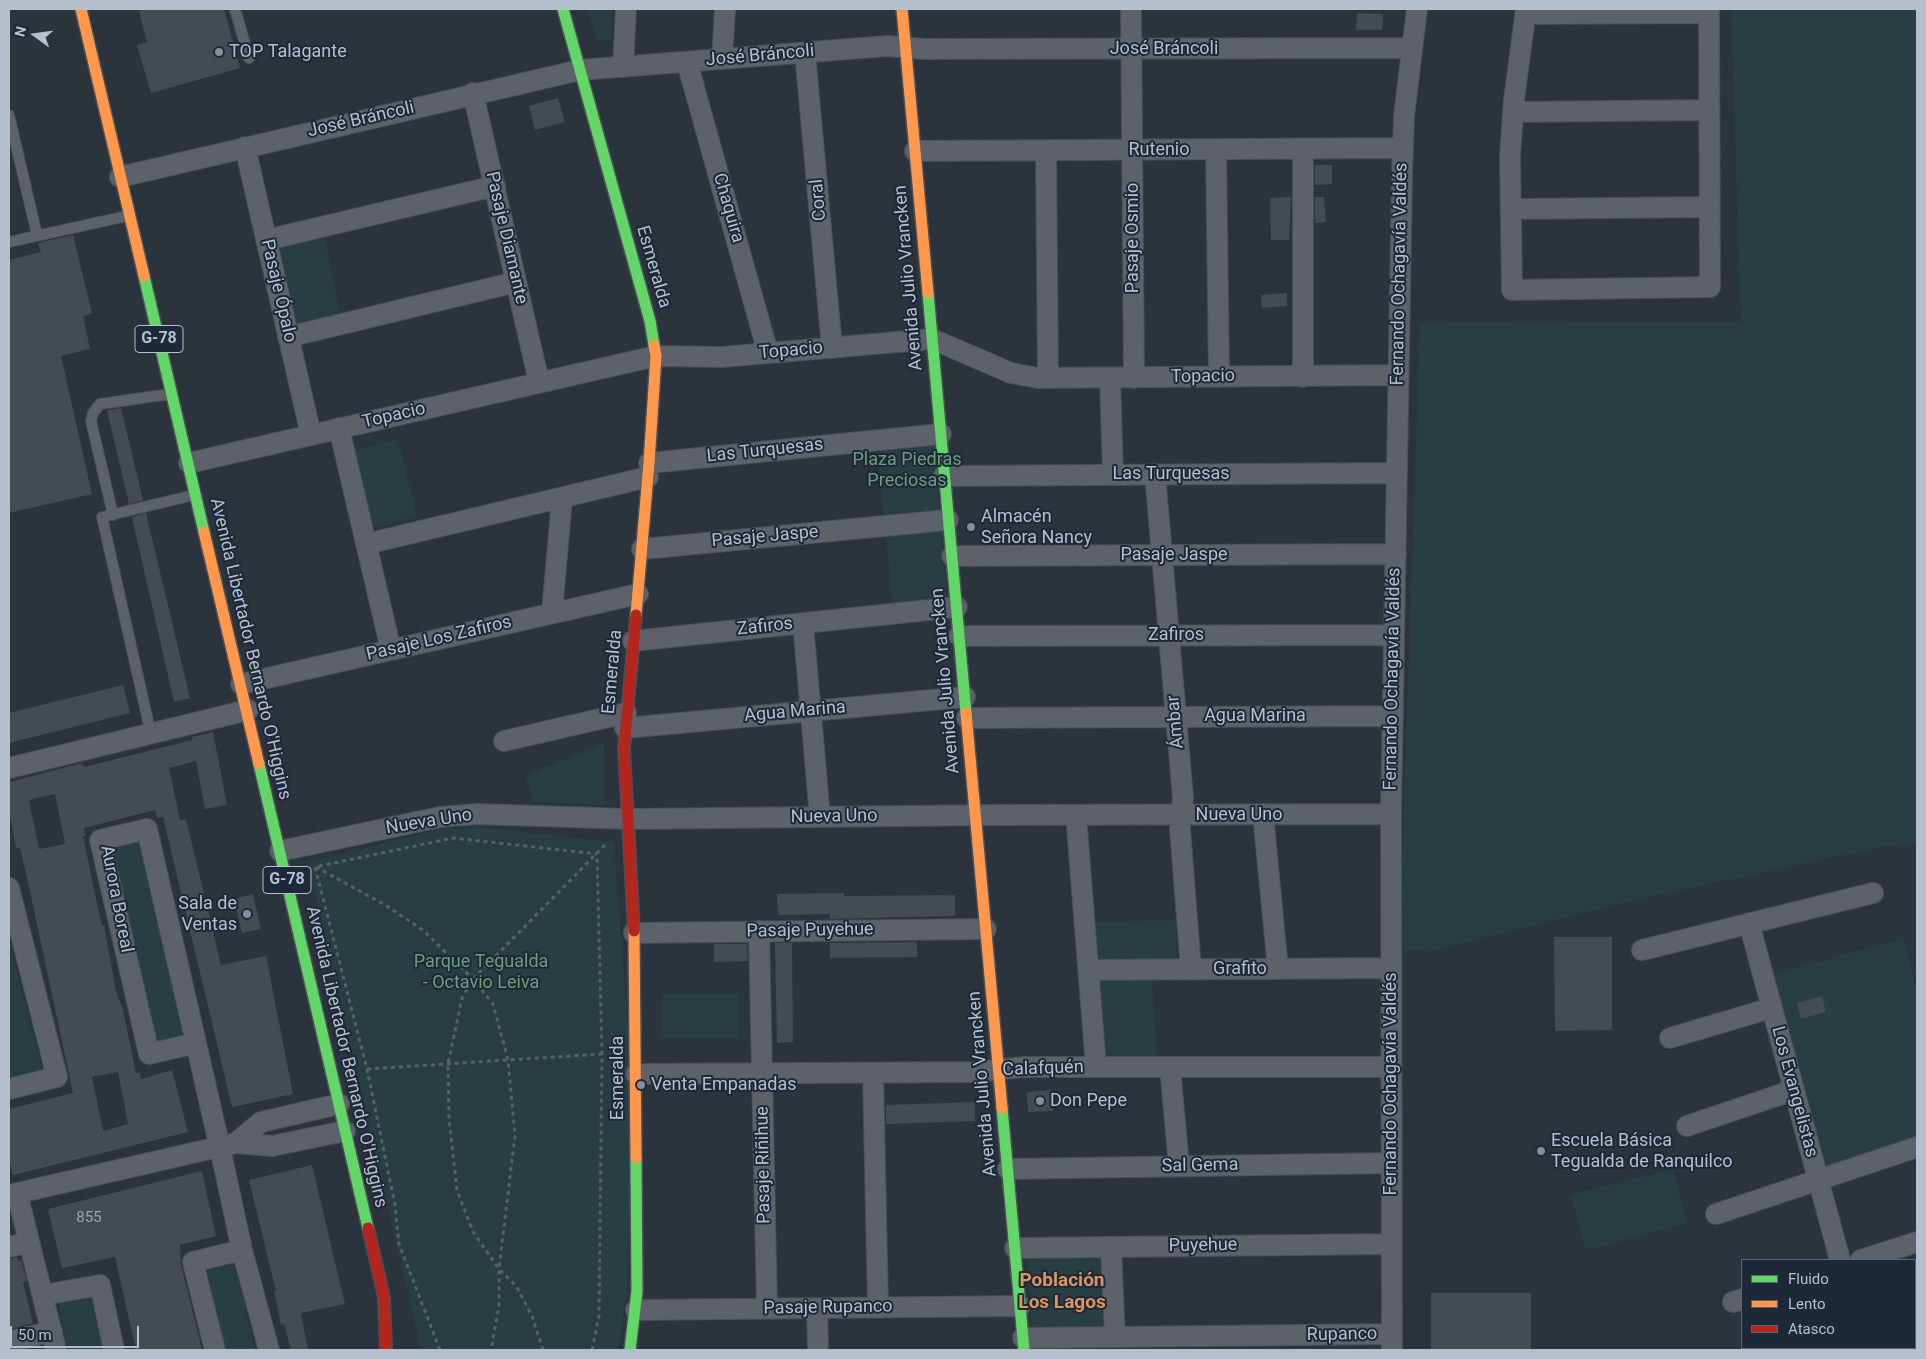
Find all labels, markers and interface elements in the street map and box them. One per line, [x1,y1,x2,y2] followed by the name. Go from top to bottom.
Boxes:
[10,10,60,60] north arrow
[11,25,29,38] text: N
[1110,38,1218,60] street label: José Bráncoli
[229,41,347,63] place label: TOP Talagante
[705,41,815,71] street label: José Bráncoli
[213,46,225,58] marker: TOP Talagante
[306,97,416,143] street label: José Bráncoli
[1128,139,1190,161] street label: Rutenio
[1387,162,1413,386] street label: Fernando Ochagavía Valdés
[480,170,532,306] street label: Pasaje Diamante
[708,171,748,245] street label: Chaquira
[806,178,832,222] street label: Coral
[1122,183,1144,293] street label: Pasaje Osmio
[890,184,928,372] street label: Avenida Julio Vrancken
[631,223,675,311] street label: Esmeralda
[256,237,300,345] street label: Pasaje Ópalo
[135,326,183,352] road number: G-78
[758,337,824,365] street label: Topacio
[1171,366,1235,388] street label: Topacio
[360,398,428,434] street label: Topacio
[706,434,824,468] street label: Las Turquesas
[853,449,961,492] park label: Plaza Piedras Preciosas
[1112,463,1230,485] street label: Las Turquesas
[205,496,295,802] street label: Avenida Libertador Bernardo O'Higgins
[981,506,1092,548] place label: Almacén Señora Nancy
[965,521,977,533] marker: Almacén Señora Nancy
[711,522,819,552] street label: Pasaje Jaspe
[1120,544,1228,566] street label: Pasaje Jaspe
[1380,567,1406,791] street label: Fernando Ochagavía Valdés
[927,587,965,775] street label: Avenida Julio Vrancken
[364,612,514,666] street label: Pasaje Los Zafiros
[736,613,794,641] street label: Zafiros
[1148,624,1204,646] street label: Zafiros
[599,629,627,715] street label: Esmeralda
[1163,694,1189,750] street label: Ámbar
[743,697,847,727] street label: Agua Marina
[1204,705,1306,727] street label: Agua Marina
[1196,804,1282,826] street label: Nueva Uno
[384,805,474,839] street label: Nueva Uno
[790,805,878,829] street label: Nueva Uno
[95,843,137,955] street label: Aurora Boreal
[263,866,311,894] road number: G-78
[178,893,237,936] place label: Sala de Ventas
[301,904,391,1210] street label: Avenida Libertador Bernardo O'Higgins
[241,908,253,920] marker: Sala de Ventas
[746,919,874,943] street label: Pasaje Puyehue
[414,951,548,994] park label: Parque Tegualda - Octavio Leiva
[1213,958,1267,980] street label: Grafito
[1380,973,1402,1195] street label: Fernando Ochagavía Valdés
[964,990,1002,1178] street label: Avenida Julio Vrancken
[1766,1024,1822,1160] street label: Los Evangelistas
[607,1036,629,1120] street label: Esmeralda
[1002,1057,1084,1081] street label: Calafquén
[651,1074,797,1096] place label: Venta Empanadas
[635,1079,647,1091] marker: Venta Empanadas
[1050,1090,1127,1112] place label: Don Pepe
[1034,1095,1046,1107] marker: Don Pepe
[752,1106,776,1224] street label: Pasaje Riñihue
[1551,1130,1733,1172] place label: Escuela Básica Tegualda de Ranquilco
[1535,1145,1547,1157] marker: Escuela Básica Tegualda de Ranquilco
[1161,1155,1239,1177] street label: Sal Gema
[76,1209,102,1227] house number: 855
[1169,1235,1237,1257] street label: Puyehue
[1741,1259,1916,1349] legend
[1018,1270,1106,1314] district label: Población Los Lagos
[1788,1270,1829,1288] text: Fluido
[1788,1295,1826,1313] text: Lento
[763,1296,893,1320] street label: Pasaje Rupanco
[12,1316,141,1348] scale bar
[1788,1320,1835,1338] text: Atasco
[1307,1324,1377,1346] street label: Rupanco
[18,1326,52,1344] text: 50 m

